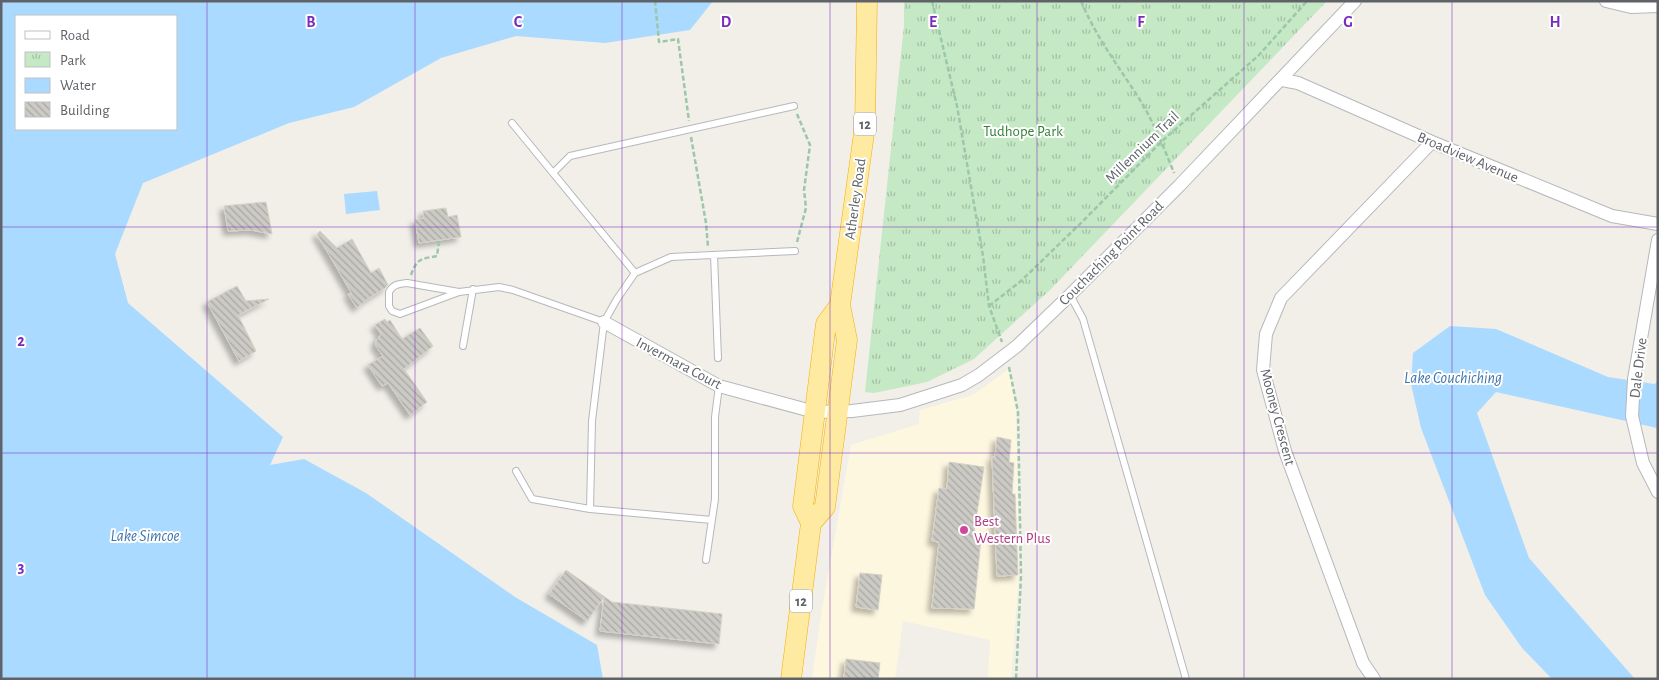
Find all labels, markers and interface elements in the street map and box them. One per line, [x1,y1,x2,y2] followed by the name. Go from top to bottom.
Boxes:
[306,14,316,30] text: B
[514,14,523,30] text: C
[721,14,732,30] text: D
[929,14,937,30] text: E
[1137,14,1145,30] text: F
[1343,14,1353,30] text: G
[1549,14,1561,30] text: H
[15,15,178,130] legend
[60,28,90,43] text: Road
[60,53,86,68] text: Park
[60,78,96,93] text: Water
[60,103,110,118] text: Building
[1103,109,1182,186] street label: Millennium Trail
[854,112,876,136] road number: 12
[983,124,1063,139] park label: Tudhope Park
[1415,129,1521,185] street label: Broadview Avenue
[842,157,869,241] street label: Atherley Road
[1056,198,1167,308] street label: Couchaching Point Road
[17,333,25,349] text: 2
[634,335,724,392] street label: Invermara Court
[1627,337,1650,399] street label: Dale Drive
[1257,367,1298,467] street label: Mooney Crescent
[1404,370,1502,386] water label: Lake Couchiching
[974,514,1050,546] place label: Best Western Plus
[958,524,970,536] marker: Best Western Plus
[110,528,180,544] water label: Lake Simcoe
[18,559,25,575] text: 3
[790,590,812,612] road number: 12

